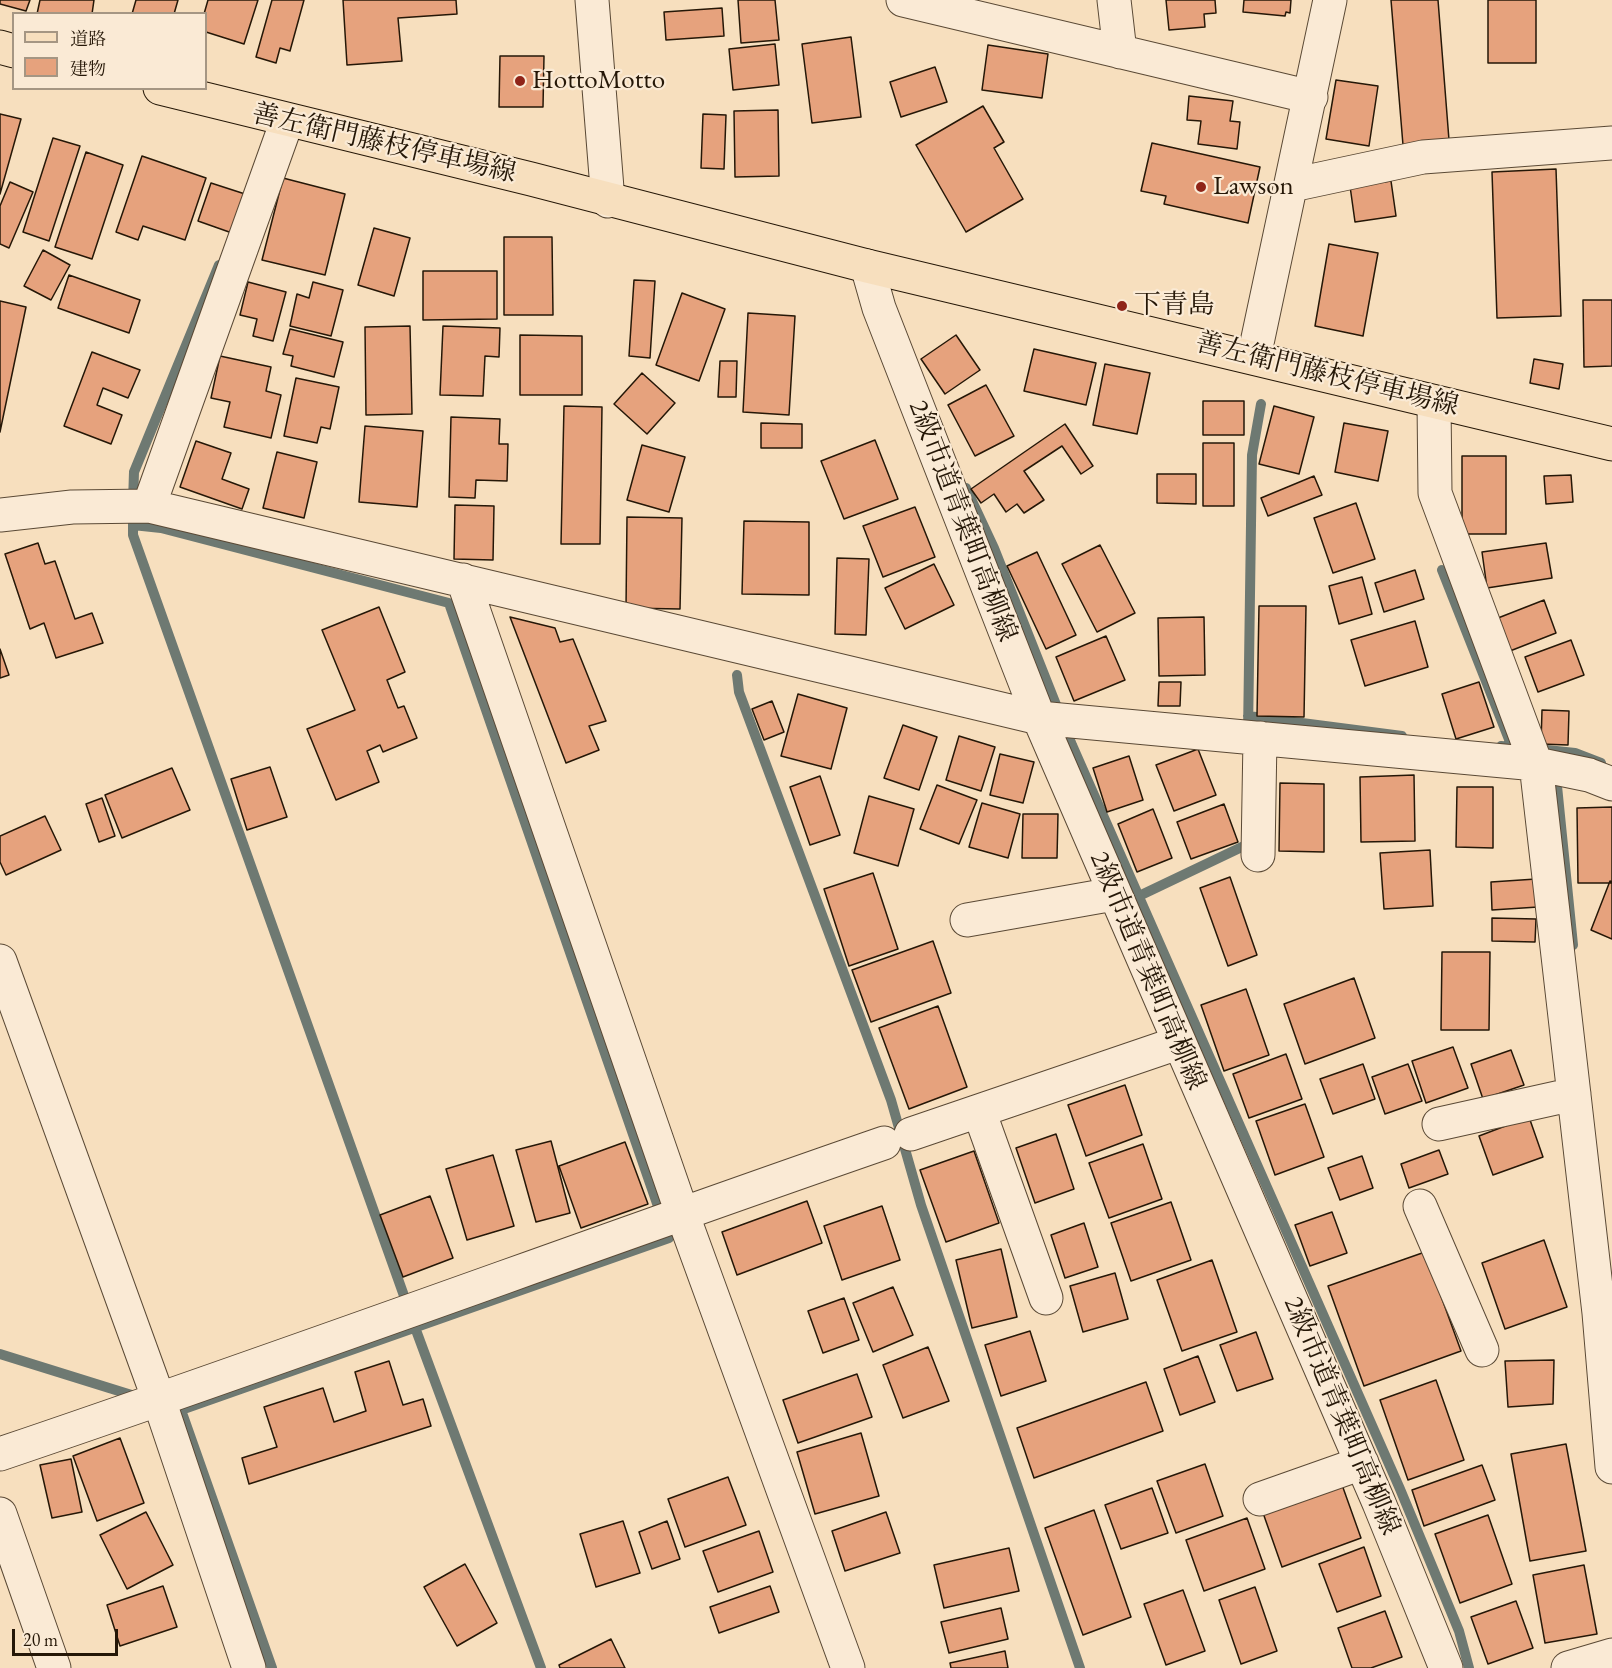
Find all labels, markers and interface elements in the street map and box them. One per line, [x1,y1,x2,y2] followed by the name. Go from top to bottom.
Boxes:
[12,12,207,90] legend
[70,27,106,50] text: 道路
[70,57,106,80] text: 建物
[532,65,665,97] place label: HottoMotto
[513,74,527,88] marker: HottoMotto
[249,98,519,190] street label: 善左衛門藤枝停車場線
[1213,171,1294,203] place label: Lawson
[1194,180,1208,194] marker: Lawson
[1134,290,1215,322] place label: 下青島
[1115,299,1129,313] marker: 下青島
[1192,327,1462,423] street label: 善左衛門藤枝停車場線
[901,396,1023,646] street label: 2級市道青葉町高柳線
[1082,847,1212,1095] street label: 2級市道青葉町高柳線
[1276,1292,1406,1540] street label: 2級市道青葉町高柳線
[15,1617,122,1655] scale bar
[23,1628,58,1651] text: 20 m

